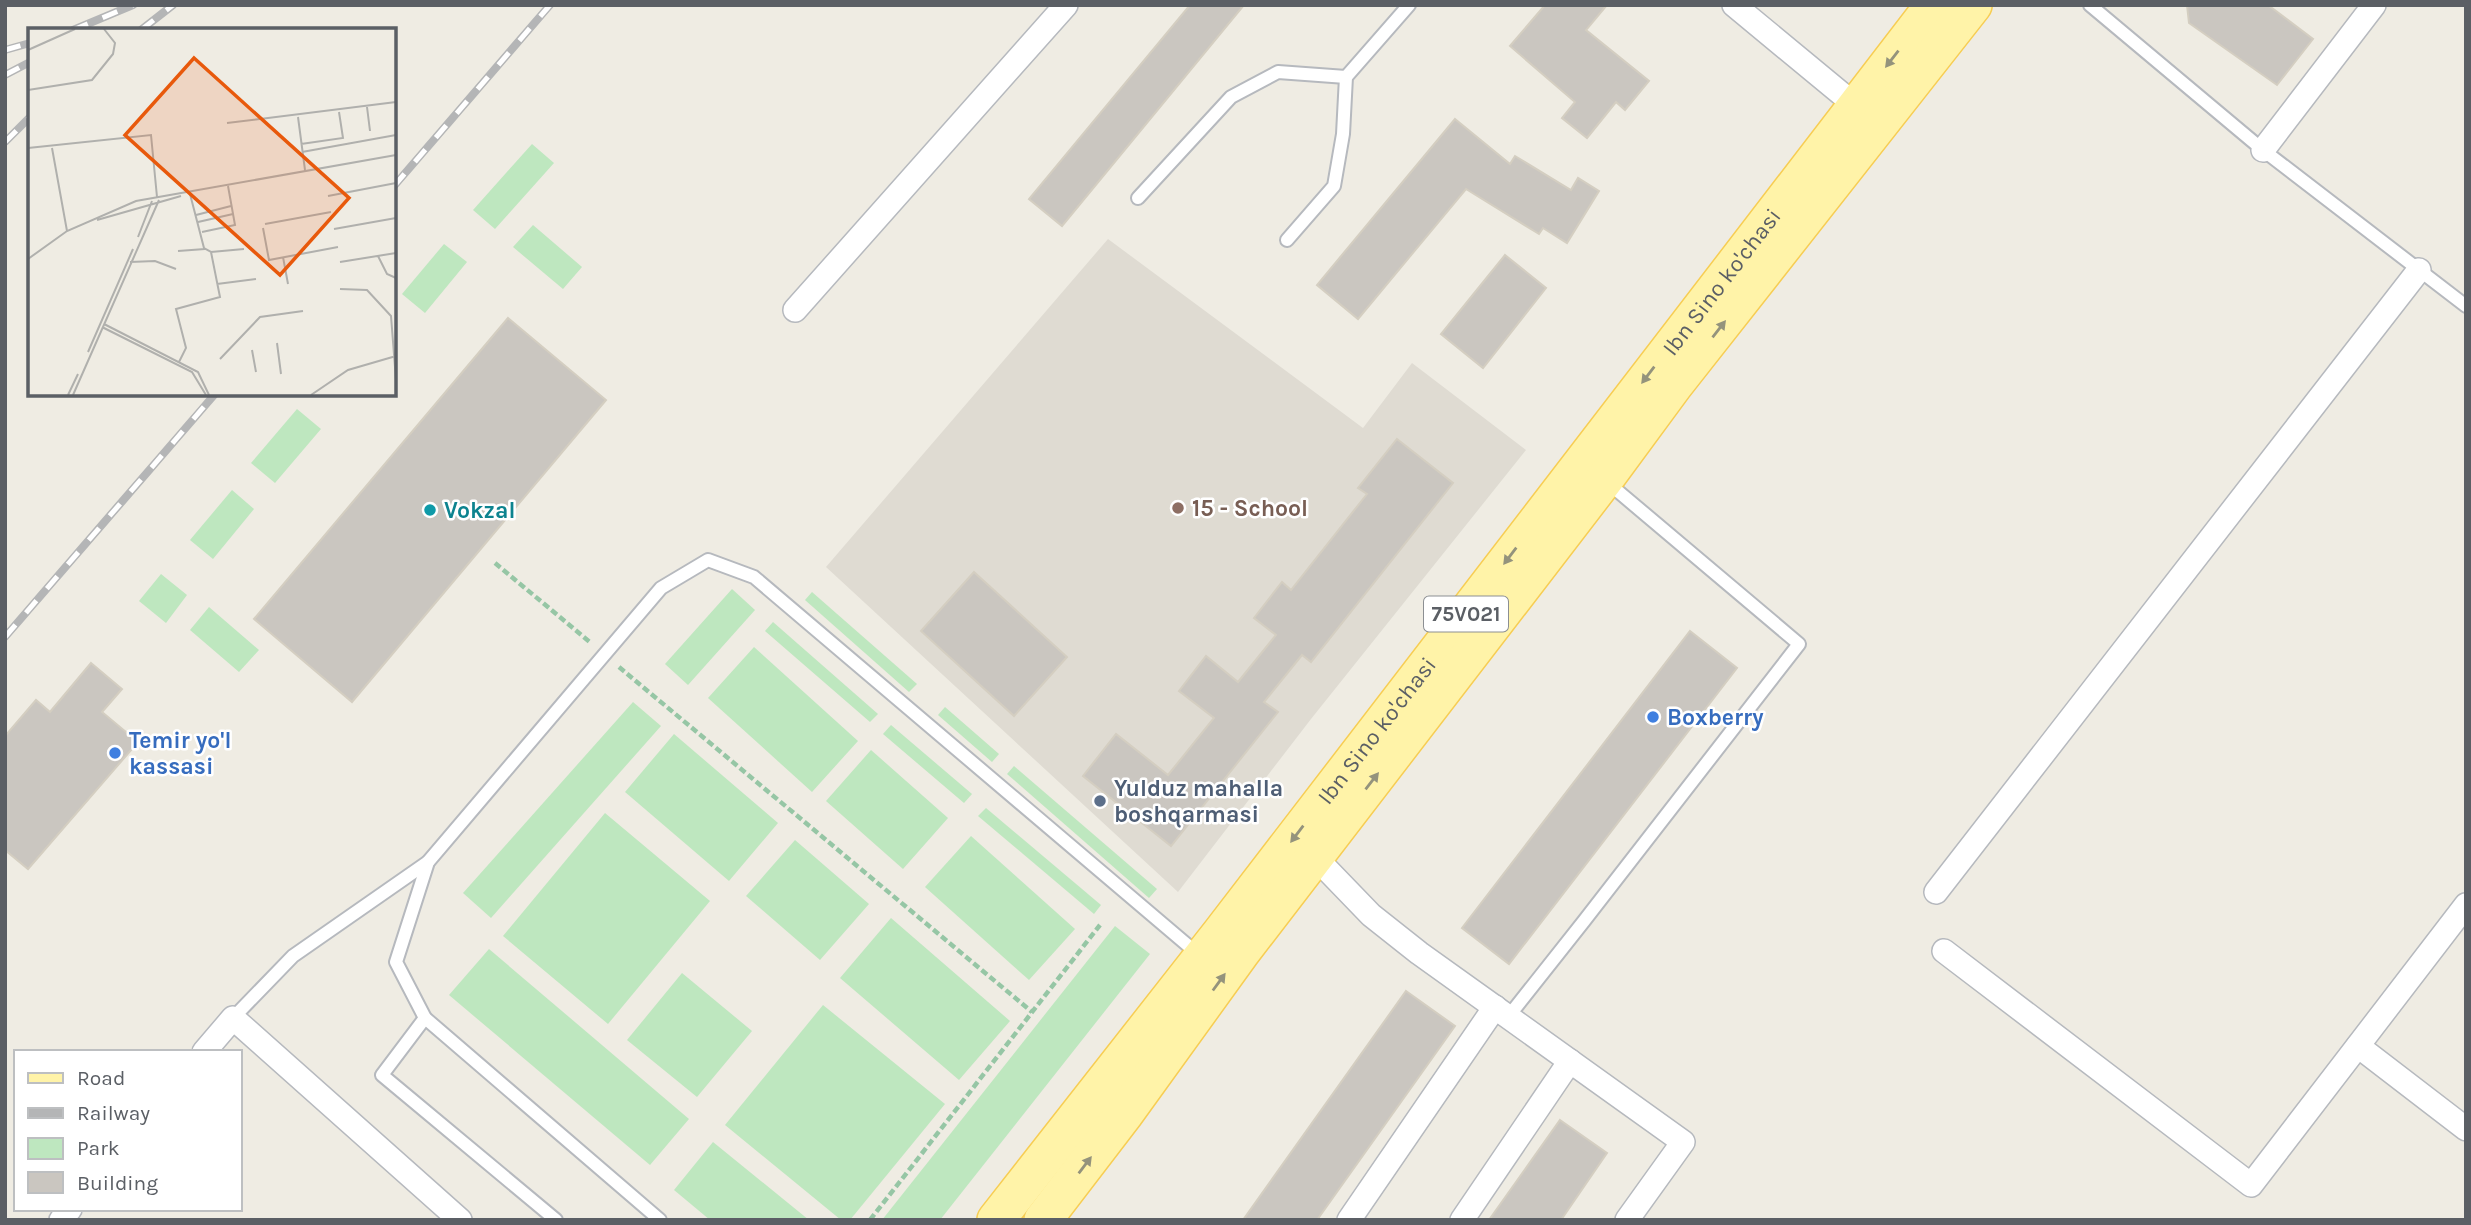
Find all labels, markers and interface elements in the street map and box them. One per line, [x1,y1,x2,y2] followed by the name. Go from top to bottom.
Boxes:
[28,28,396,396] inset map
[1885,50,1899,68] one-way arrow
[1657,203,1787,361] street label: Ibn Sino ko'chasi
[1711,320,1726,338] one-way arrow
[1641,366,1656,384] one-way arrow
[1192,495,1308,522] place label: 15 - School
[444,497,515,524] place label: Vokzal
[1170,500,1186,516] marker: 15 - School
[422,502,438,518] marker: Vokzal
[1503,547,1517,565] one-way arrow
[1424,596,1508,632] road number: 75V021
[1312,652,1442,810] street label: Ibn Sino ko'chasi
[1667,704,1764,731] place label: Boxberry
[1645,709,1661,725] marker: Boxberry
[129,727,231,780] place label: Temir yo'l kassasi
[107,745,123,761] marker: Temir yo'l kassasi
[1364,773,1379,791] one-way arrow
[1114,775,1283,828] place label: Yulduz mahalla boshqarmasi
[1092,793,1108,809] marker: Yulduz mahalla boshqarmasi
[1291,825,1305,843] one-way arrow
[1212,973,1226,991] one-way arrow
[14,1050,242,1211] legend
[77,1066,125,1090] text: Road
[77,1101,150,1125] text: Railway
[77,1136,120,1160] text: Park
[1077,1157,1092,1175] one-way arrow
[77,1171,158,1195] text: Building

